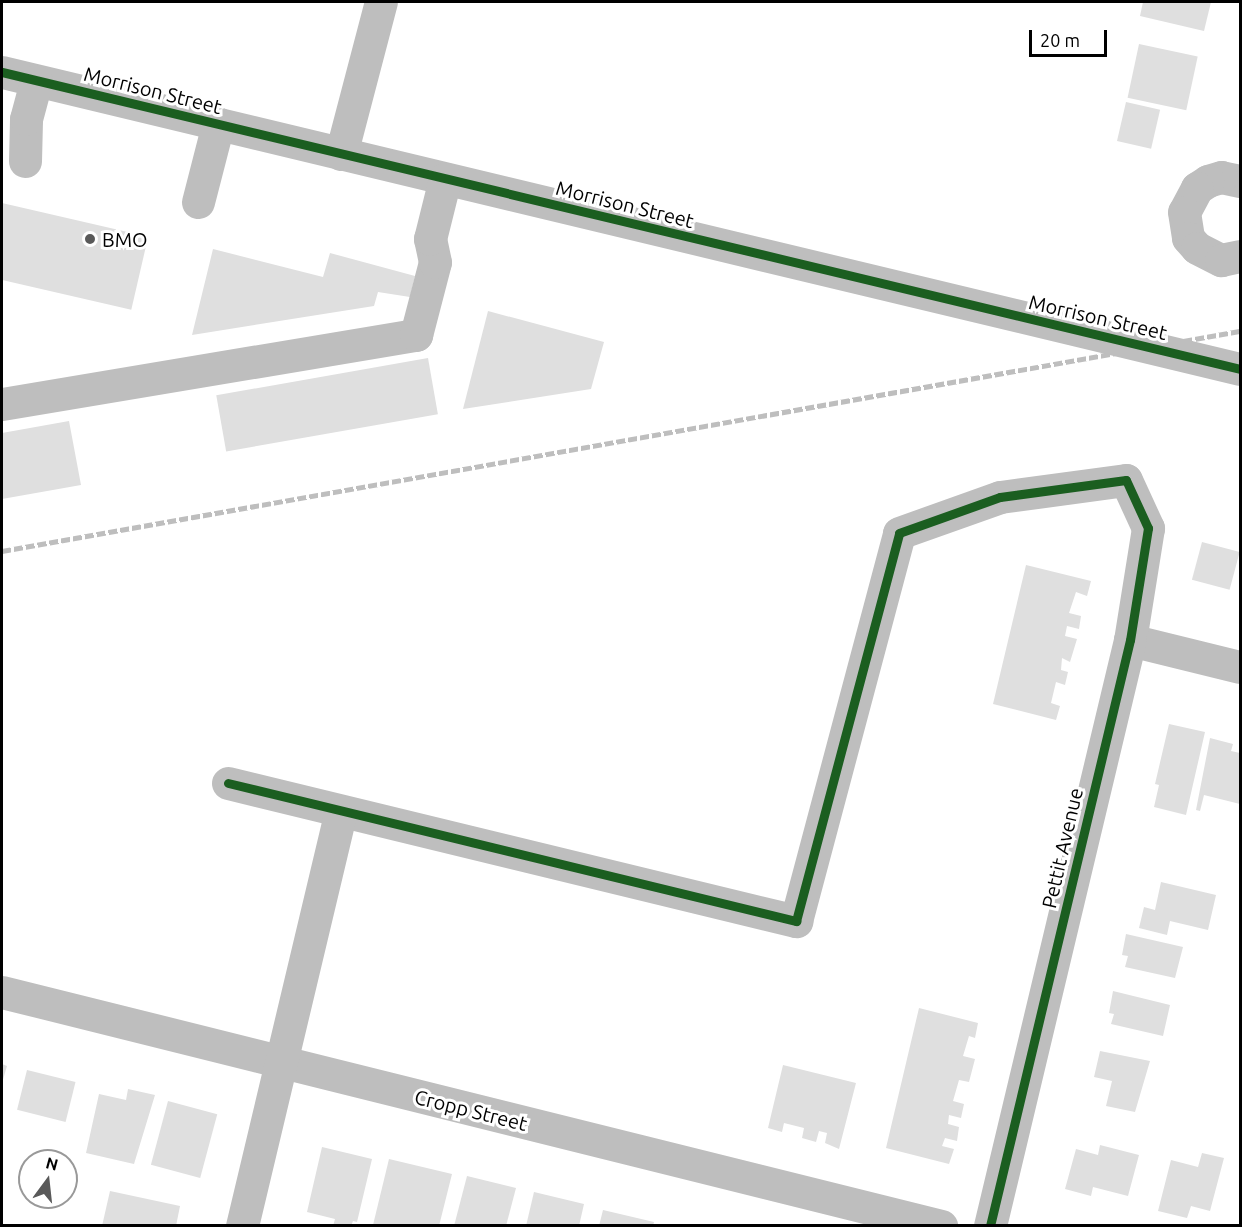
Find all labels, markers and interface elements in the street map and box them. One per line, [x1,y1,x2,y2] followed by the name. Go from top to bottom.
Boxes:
[1032,18,1110,56] scale bar
[1040,30,1080,50] text: 20 m
[82,61,224,119] street label: Morrison Street
[554,175,696,233] street label: Morrison Street
[102,227,148,251] place label: BMO
[83,232,97,246] marker: BMO
[1026,289,1170,345] street label: Morrison Street
[1036,785,1088,911] street label: Pettit Avenue
[412,1084,530,1136] street label: Cropp Street
[18,1149,78,1209] north arrow
[44,1153,60,1174] text: N

